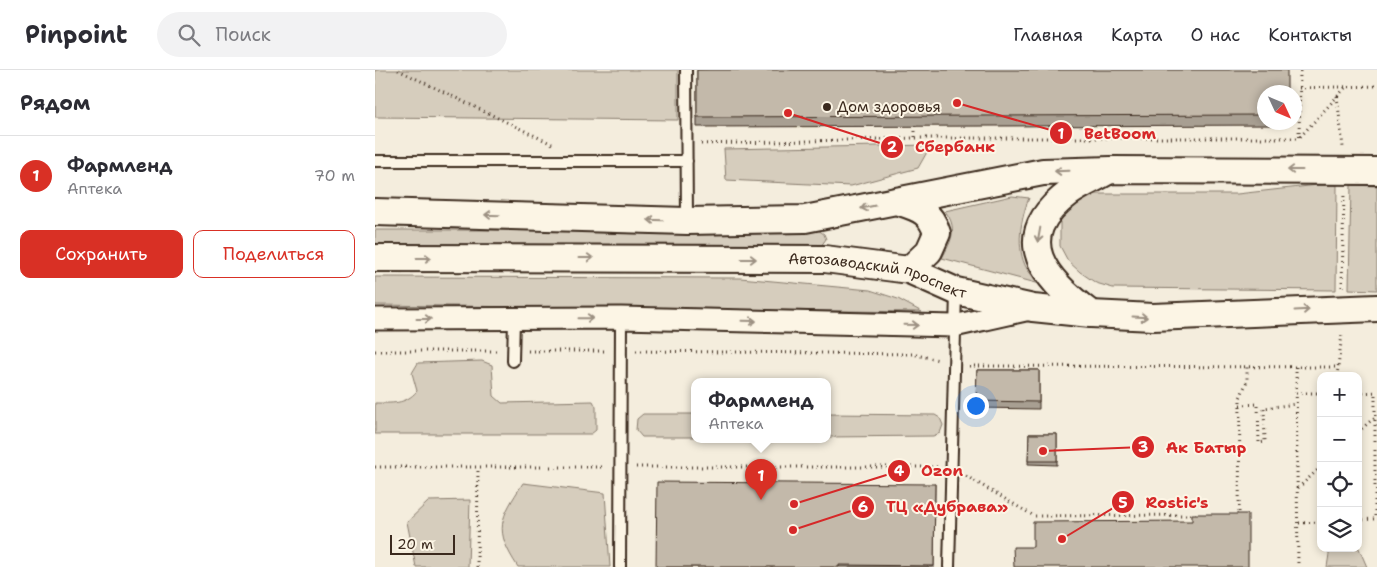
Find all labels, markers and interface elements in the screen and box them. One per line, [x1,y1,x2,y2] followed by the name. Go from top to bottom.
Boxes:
[157,12,507,57] search box
[25,19,127,51] text: Pinpoint
[175,21,203,49] icon: search
[215,22,271,47] text: Поиск
[1013,23,1083,47] text: Главная
[1111,23,1163,47] text: Карта
[1191,23,1240,47] text: О нас
[1268,23,1352,47] text: Контакты
[1257,85,1302,130] north arrow
[20,89,90,117] text: Рядом
[837,97,941,117] place label: Дом здоровья
[821,101,833,113] marker: Дом здоровья
[1049,118,1166,149] callout: BetBoom
[1084,123,1156,144] text: BetBoom
[1058,124,1065,144] text: 1
[880,131,1005,162] callout: Сбербанк
[915,136,995,157] text: Сбербанк
[887,137,898,157] text: 2
[67,153,173,178] text: Фармленд
[32,165,40,186] text: 1
[314,165,355,186] text: 70 m
[1288,165,1304,175] one-way arrow
[1055,167,1071,176] one-way arrow
[67,178,122,199] text: Аптека
[861,203,877,212] one-way arrow
[484,211,500,220] one-way arrow
[647,215,663,224] one-way arrow
[1034,226,1044,242] one-way arrow
[20,230,183,278] button: Сохранить
[193,230,355,278] button: Поделиться
[788,249,969,303] street label: Автозаводский проспект
[415,253,431,263] one-way arrow
[578,253,594,263] one-way arrow
[740,254,756,264] one-way arrow
[1294,305,1310,314] one-way arrow
[1132,312,1148,321] one-way arrow
[578,313,594,323] one-way arrow
[415,314,431,324] one-way arrow
[740,316,756,326] one-way arrow
[902,320,919,330] one-way arrow
[1317,372,1362,552] map controls
[1317,372,1362,417] button: +
[691,378,831,443] popup
[708,388,814,413] text: Фармленд
[963,393,989,419] your location
[708,413,764,434] text: Аптека
[1317,417,1362,462] button: −
[1130,432,1256,463] callout: Ак Батыр
[1138,437,1148,457] text: 3
[1166,437,1247,458] text: Ак Батыр
[886,455,973,486] callout: Ozon
[745,459,777,500] pin: 1
[921,460,963,481] text: Ozon
[894,461,905,481] text: 4
[1317,462,1362,507] button: locate
[1111,487,1219,518] callout: Rostic's
[851,491,1018,522] callout: ТЦ «Дубрава»
[1146,492,1208,513] text: Rostic's
[1118,493,1128,513] text: 5
[886,496,1008,517] text: ТЦ «Дубрава»
[858,497,868,517] text: 6
[1317,507,1362,552] button: layers
[390,532,455,555] scale bar
[397,535,433,553] text: 20 m

